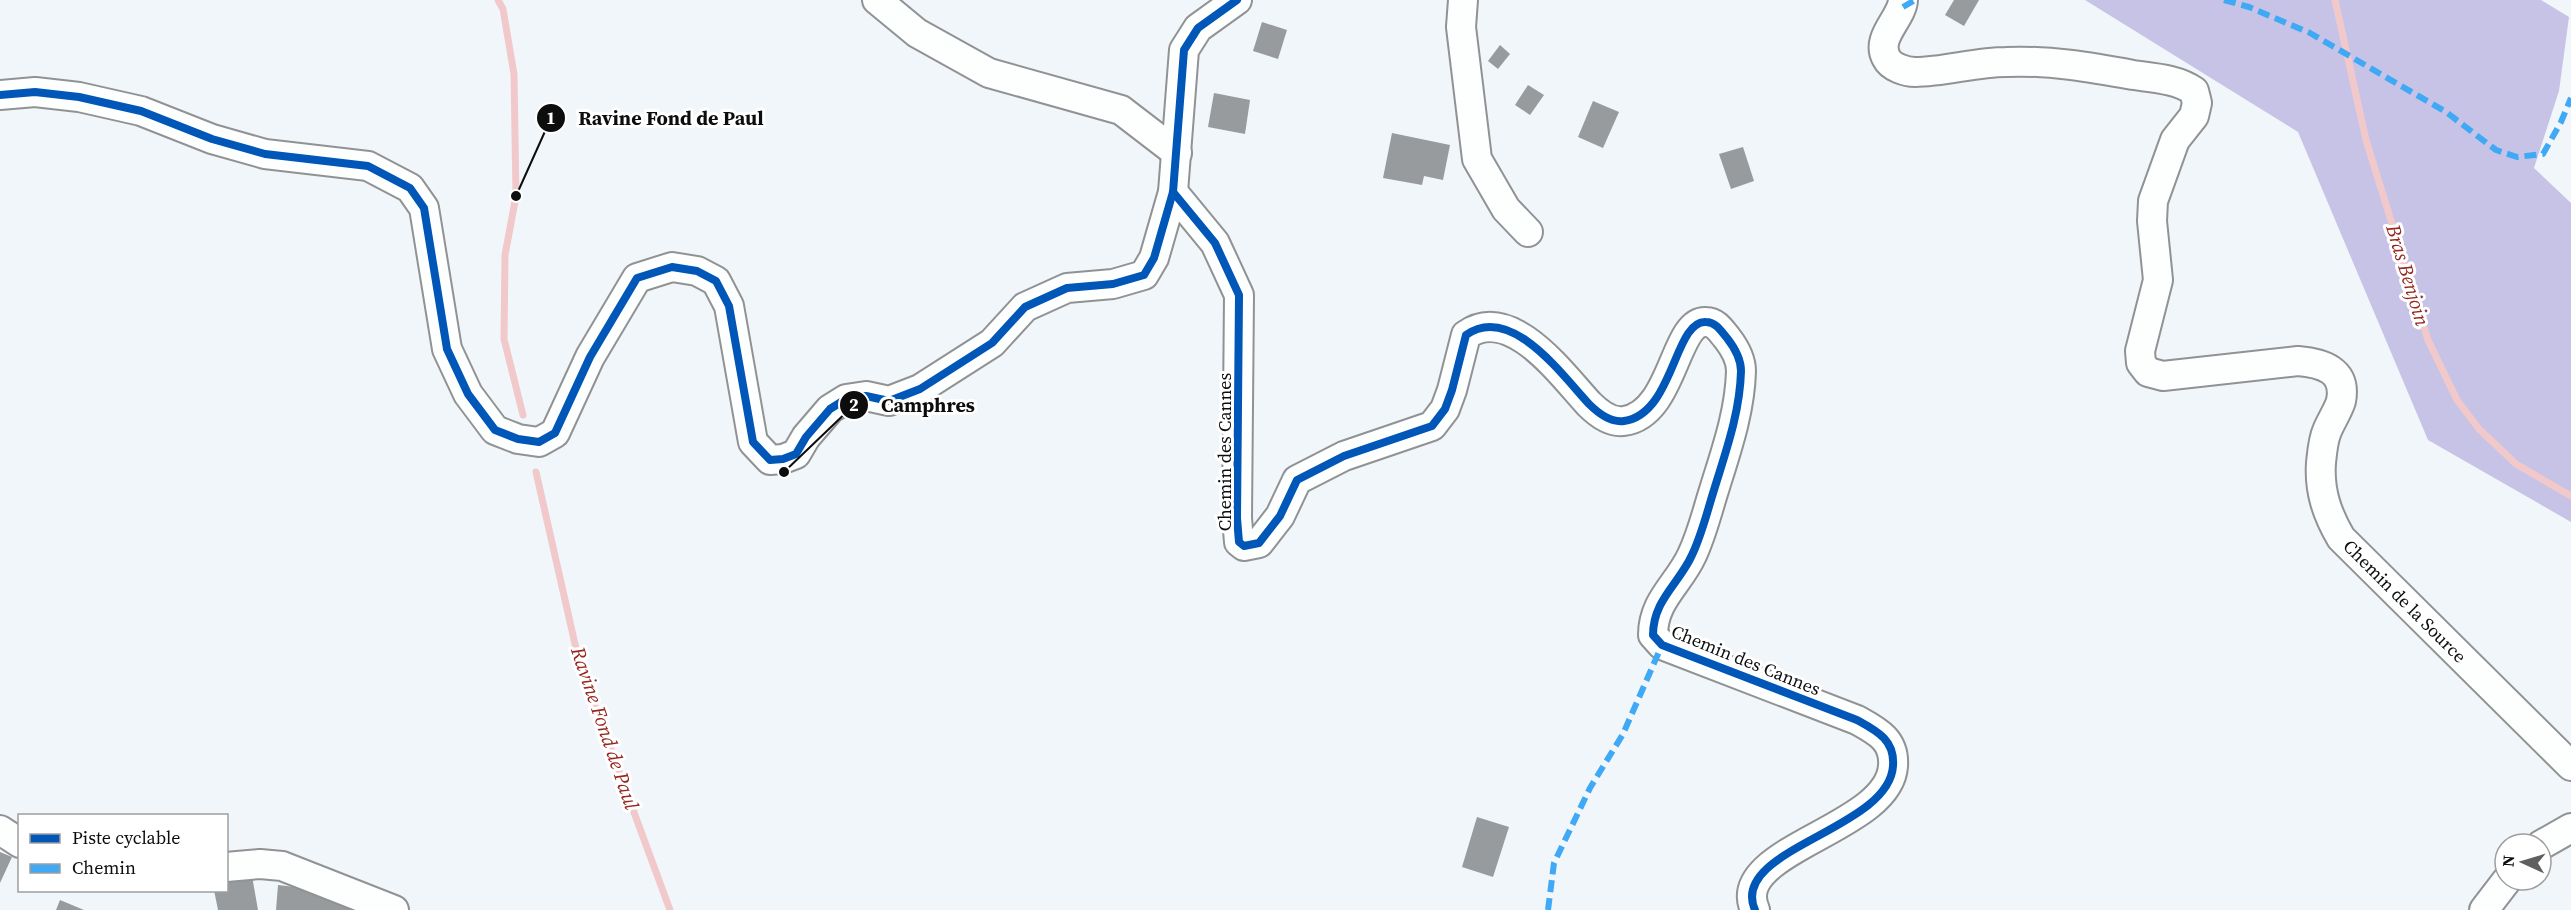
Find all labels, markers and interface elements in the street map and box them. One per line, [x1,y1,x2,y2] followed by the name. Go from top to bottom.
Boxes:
[536,99,775,137] callout: Ravine Fond de Paul
[578,104,764,132] text: Ravine Fond de Paul
[546,105,556,130] text: 1
[2379,220,2437,330] water label: Bras Benjoin
[1212,372,1237,531] street label: Chemin des Cannes
[839,386,987,424] callout: Camphres
[881,391,975,419] text: Camphres
[849,392,859,417] text: 2
[2338,534,2472,668] street label: Chemin de la Source
[1668,619,1824,701] street label: Chemin des Cannes
[564,642,646,814] water label: Ravine Fond de Paul
[18,814,228,892] legend
[72,825,181,850] text: Piste cyclable
[2493,832,2553,892] north arrow
[2497,854,2519,868] text: N
[72,855,136,880] text: Chemin

